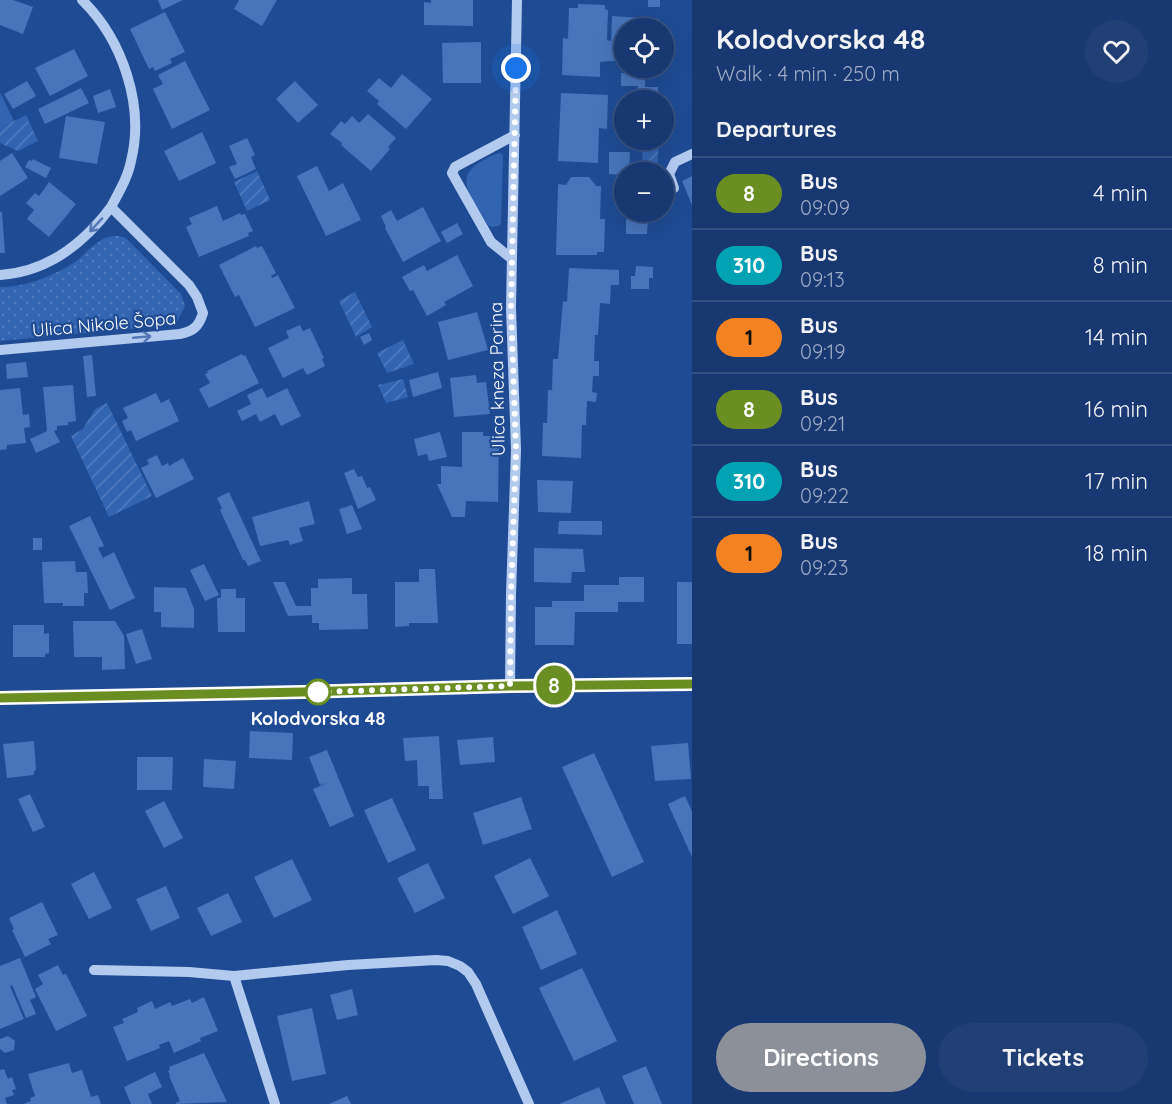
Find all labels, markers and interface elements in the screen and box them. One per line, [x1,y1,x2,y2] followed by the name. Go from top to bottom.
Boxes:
[614,18,674,222] map controls
[614,18,674,78] button: locate
[1085,20,1148,83] button: heart
[716,21,925,56] text: Kolodvorska 48
[501,53,531,83] your location
[716,61,900,86] text: Walk · 4 min · 250 m
[614,90,674,150] button: +
[716,115,837,143] text: Departures
[614,162,674,222] button: −
[800,167,838,195] text: Bus
[1093,179,1148,207] text: 4 min
[743,180,755,206] text: 8
[800,195,850,220] text: 09:09
[89,218,103,233] one-way arrow
[800,239,838,267] text: Bus
[1093,251,1148,279] text: 8 min
[733,252,765,278] text: 310
[800,267,845,292] text: 09:13
[484,302,510,456] street label: Ulica kneza Porina
[31,306,177,342] street label: Ulica Nikole Šopa
[800,311,838,339] text: Bus
[1085,323,1148,351] text: 14 min
[745,324,753,350] text: 1
[132,331,151,342] one-way arrow
[800,339,845,364] text: 09:19
[800,383,838,411] text: Bus
[1085,395,1148,423] text: 16 min
[743,396,755,422] text: 8
[800,411,845,436] text: 09:21
[800,455,838,483] text: Bus
[1085,467,1148,495] text: 17 min
[733,468,765,494] text: 310
[800,483,849,508] text: 09:22
[800,527,838,555] text: Bus
[1084,539,1148,567] text: 18 min
[745,540,753,566] text: 1
[800,555,848,580] text: 09:23
[534,666,574,704] line badge: 8
[548,672,560,698] text: 8
[305,679,331,705] marker: Kolodvorska 48
[251,707,385,730] place label: Kolodvorska 48
[716,1023,926,1092] button: Directions
[938,1023,1148,1092] button: Tickets

